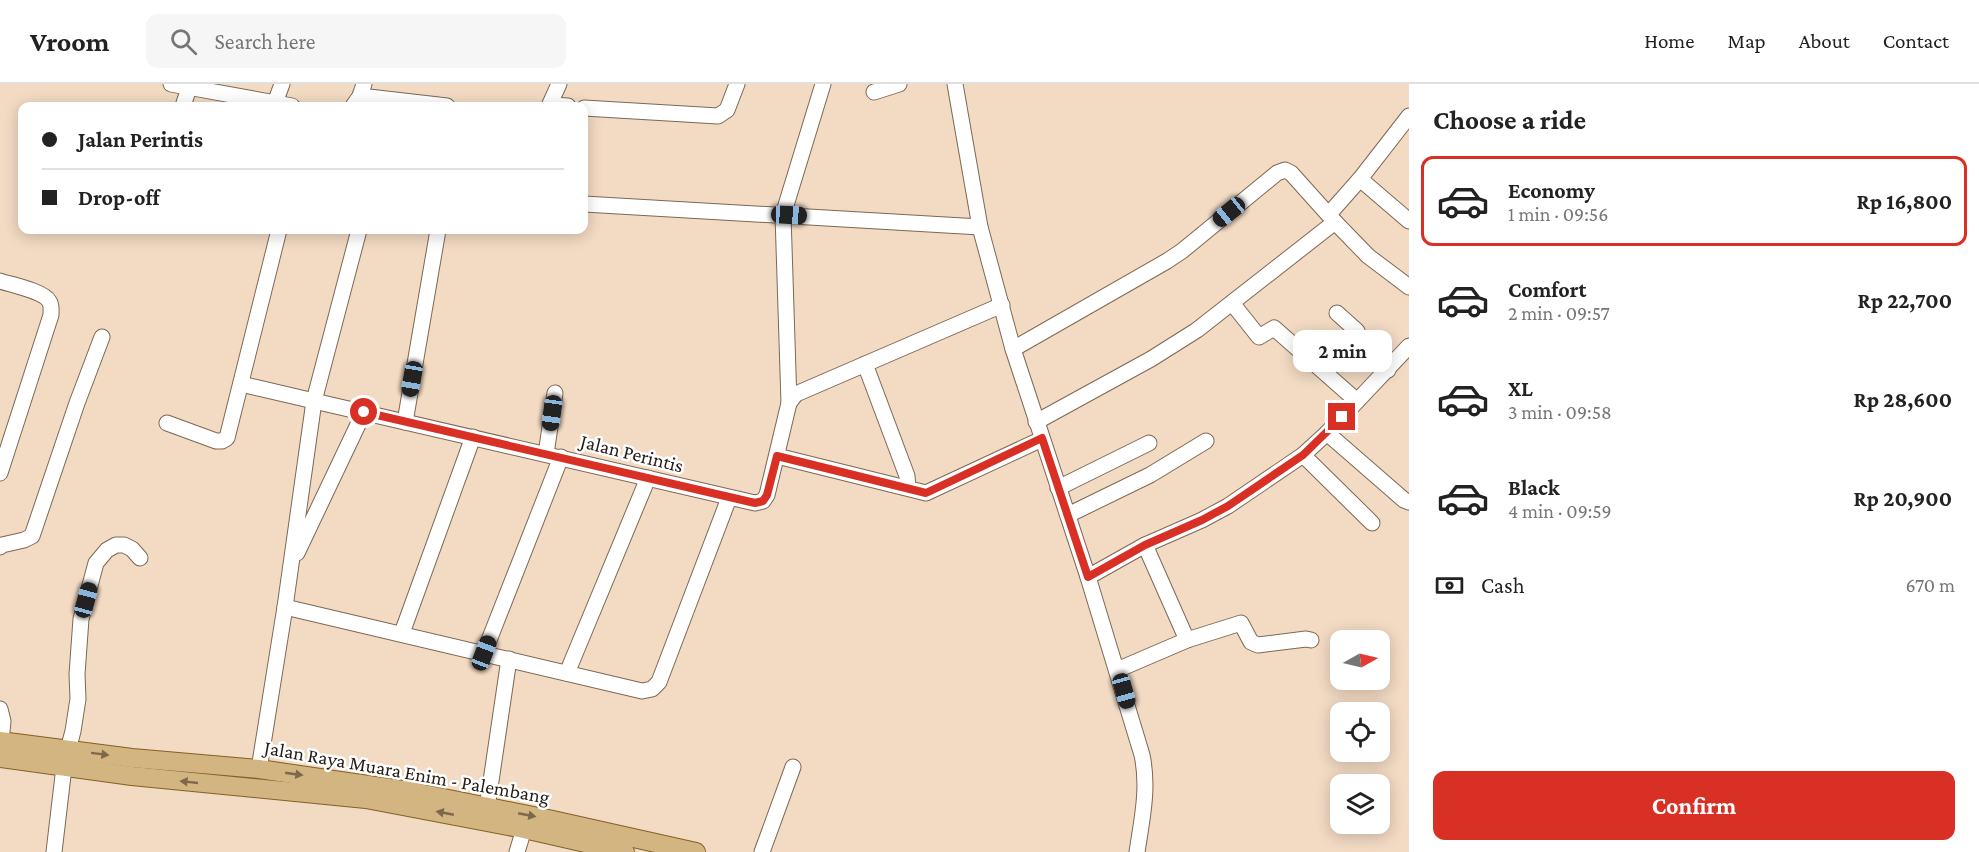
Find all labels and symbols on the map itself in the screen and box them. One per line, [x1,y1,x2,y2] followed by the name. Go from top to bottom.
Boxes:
[1209,194,1249,230] car
[771,205,807,225] car
[1292,330,1392,372] callout: 2 min
[400,360,424,398] car
[541,394,563,432] car
[350,398,377,425] route start
[1328,403,1355,430] route end
[576,429,686,477] street label: Jalan Perintis
[73,580,99,620] car
[1330,630,1390,690] north arrow
[469,633,499,673] car
[1110,671,1138,711] car
[260,736,552,809] street label: Jalan Raya Muara Enim - Palembang
[90,749,109,759] one-way arrow
[284,769,303,779] one-way arrow
[180,777,199,787] one-way arrow
[435,808,454,817] one-way arrow
[518,811,537,820] one-way arrow

